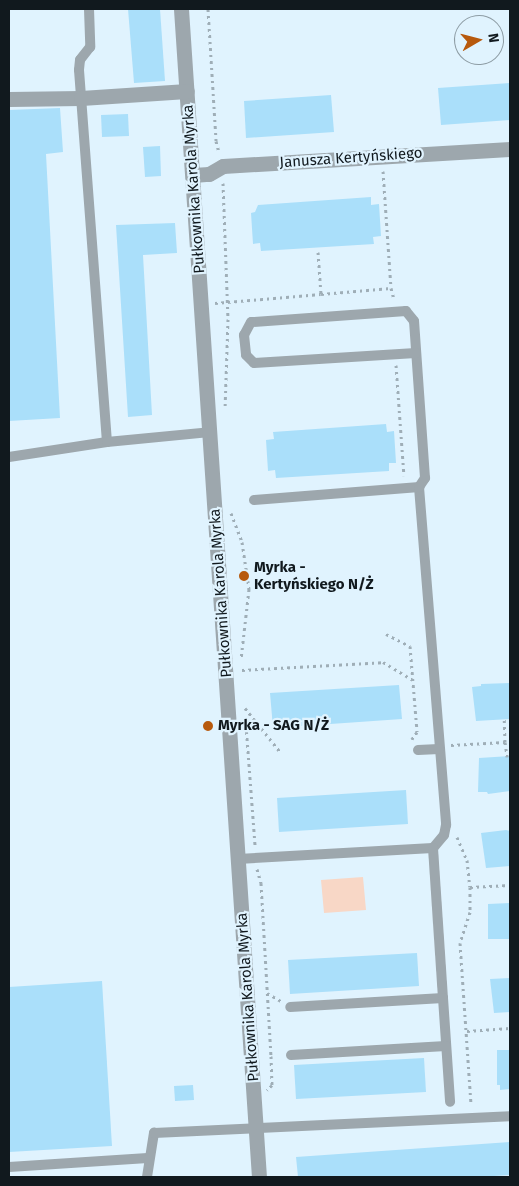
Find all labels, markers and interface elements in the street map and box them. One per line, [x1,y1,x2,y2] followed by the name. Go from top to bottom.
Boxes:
[454,15,504,65] north arrow
[484,32,502,44] text: N
[179,104,209,274] street label: Pułkownika Karola Myrka
[279,144,423,172] street label: Janusza Kertyńskiego
[206,508,236,678] street label: Pułkownika Karola Myrka
[254,558,374,593] place label: Myrka - Kertyńskiego N/Ż
[238,570,250,582] marker: Myrka - Kertyńskiego N/Ż
[218,717,329,735] place label: Myrka - SAG N/Ż
[202,720,214,732] marker: Myrka - SAG N/Ż
[233,912,263,1082] street label: Pułkownika Karola Myrka

